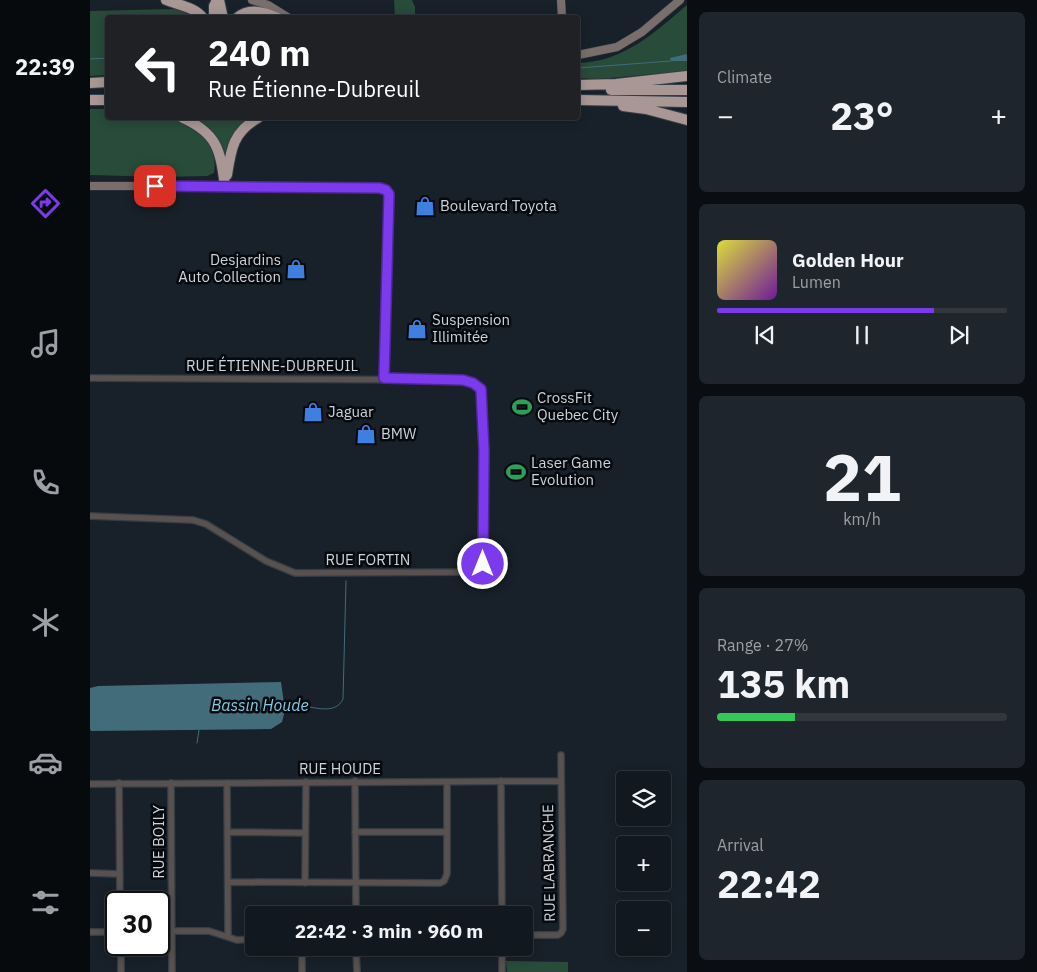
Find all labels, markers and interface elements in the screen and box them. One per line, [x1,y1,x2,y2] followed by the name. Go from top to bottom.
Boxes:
[208,30,311,76] text: 240 m
[125,35,190,100] icon: left
[15,52,75,81] text: 22:39
[717,67,772,87] text: Climate
[208,74,420,103] text: Rue Étienne-Dubreuil
[830,91,894,140] text: 23°
[717,97,734,134] text: −
[990,97,1007,134] text: +
[134,165,176,207] pin
[141,172,169,200] icon: arrive
[28,186,63,221] icon: directions
[414,195,436,217] shop icon: Boulevard Toyota
[440,196,557,215] place label: Boulevard Toyota
[792,248,904,272] text: Golden Hour
[178,250,281,286] place label: Desjardins Auto Collection
[285,258,307,280] shop icon: Desjardins Auto Collection
[792,272,841,292] text: Lumen
[432,310,510,346] place label: Suspension Illimitée
[406,318,428,340] shop icon: Suspension Illimitée
[751,321,779,349] icon: previous
[848,321,876,349] icon: pause
[945,321,973,349] icon: next
[28,326,63,361] icon: music
[186,356,358,375] street label: RUE ÉTIENNE-DUBREUIL
[537,388,619,424] place label: CrossFit Quebec City
[511,396,533,418] sports icon: CrossFit Quebec City
[302,401,324,423] shop icon: Jaguar
[328,402,374,421] place label: Jaguar
[355,423,377,445] shop icon: BMW
[381,424,417,443] place label: BMW
[823,434,901,519] text: 21
[531,453,611,489] place label: Laser Game Evolution
[505,461,527,483] sports icon: Laser Game Evolution
[28,465,63,500] icon: phone
[843,509,881,529] text: km/h
[456,537,508,589] position arrow
[326,550,410,569] street label: RUE FORTIN
[28,605,63,640] icon: climate
[717,635,809,655] text: Range · 27%
[717,659,850,708] text: 135 km
[211,695,309,715] water label: Bassin Houde
[28,745,63,780] icon: car
[299,759,381,778] street label: RUE HOUDE
[616,771,671,956] map controls
[616,771,671,826] button: layers
[538,804,559,922] street label: RUE LABRANCHE
[149,805,168,879] street label: RUE BOILY
[717,835,764,855] text: Arrival
[616,836,671,891] button: +
[717,859,821,908] text: 22:42
[28,885,63,920] icon: filters
[105,891,170,956] speed limit sign: 30
[616,901,671,956] button: −
[295,919,483,943] text: 22:42 · 3 min · 960 m

